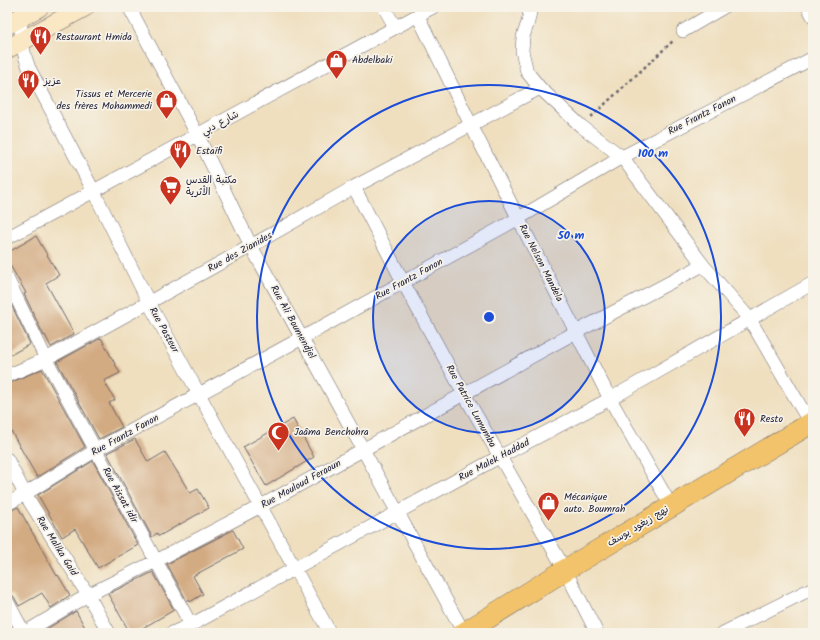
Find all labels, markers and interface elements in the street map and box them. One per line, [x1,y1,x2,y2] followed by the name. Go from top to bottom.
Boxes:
[27,24,53,57] restaurant icon: Restaurant Hmida
[56,29,132,45] place label: Restaurant Hmida
[323,47,349,80] shop icon: Abdelbaki
[352,52,393,68] place label: Abdelbaki
[15,68,41,101] restaurant icon: عزيز
[43,73,61,89] place label: عزيز
[56,86,153,114] place label: Tissus et Mercerie des frères Mohammedi
[154,87,180,120] shop icon: Tissus et Mercerie des frères Mohammedi
[665,91,739,139] street label: Rue Frantz Fanon
[198,106,242,140] street label: شارع دبي
[168,138,194,171] restaurant icon: Estaïfi
[196,143,223,159] place label: Estaïfi
[638,144,668,163] text: 100 m
[186,172,237,200] place label: مكتبة القدس الأثرية
[158,173,184,206] supermarket icon: مكتبة القدس الأثرية
[514,221,568,305] street label: Rue Nelson Mandela
[557,226,585,245] text: 50 m
[205,227,276,276] street label: Rue des Zianides
[372,254,446,304] street label: Rue Frantz Fanon
[266,282,320,362] street label: Rue Ali Boumendjel
[145,304,183,356] street label: Rue Pasteur
[482,310,496,324] centre of rings
[442,362,501,451] street label: Rue Patrice Lumumba
[732,406,758,439] restaurant icon: Resto
[88,410,162,460] street label: Rue Frantz Fanon
[760,411,783,427] place label: Resto
[265,419,291,452] mosque icon: Jaâma Benchohra
[294,424,369,440] place label: Jaâma Benchohra
[456,434,533,485] street label: Rue Malek Haddad
[258,455,344,513] street label: Rue Mouloud Feraoun
[98,464,142,526] street label: Rue Aissat idir
[564,489,625,517] place label: Mécanique auto. Boumrah
[535,490,561,523] shop icon: Mécanique auto. Boumrah
[604,501,672,551] street label: نهج زيغود يوسف
[32,513,82,580] street label: Rue Malika Gaid

